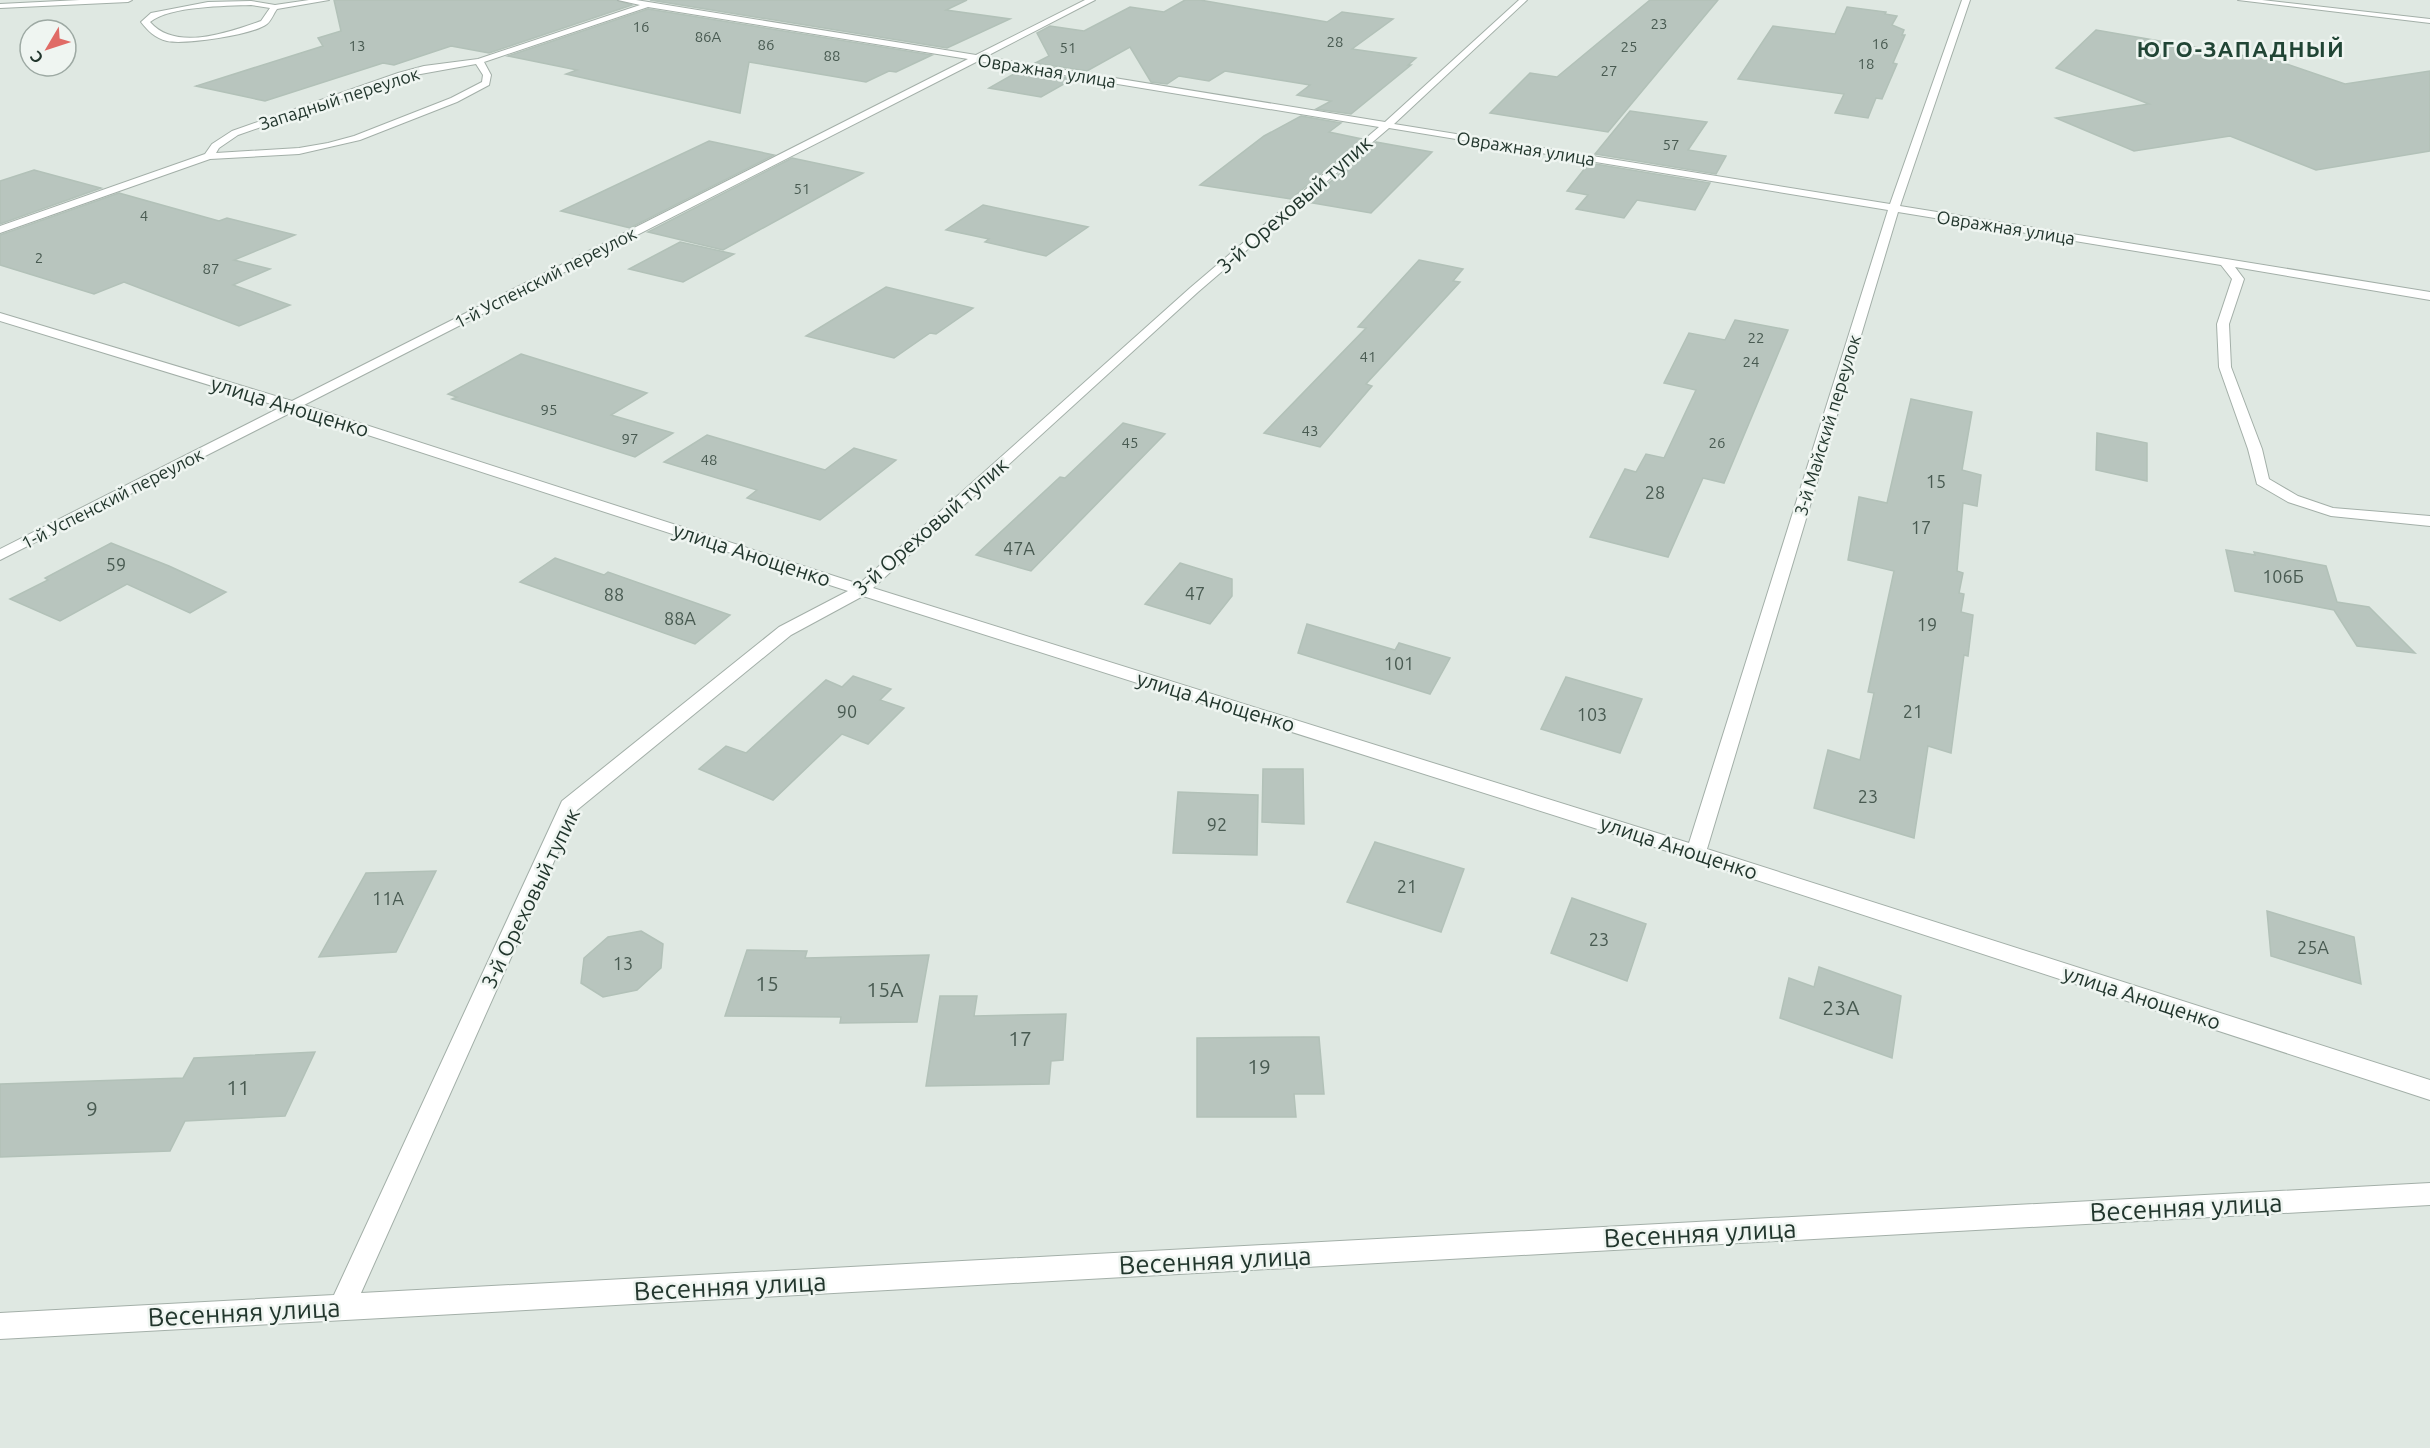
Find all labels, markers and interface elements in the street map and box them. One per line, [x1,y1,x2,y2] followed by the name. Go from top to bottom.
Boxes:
[1651,15,1667,32] house number: 23
[18,18,78,78] north arrow
[633,18,649,35] house number: 16
[695,28,722,45] house number: 86А
[1327,33,1343,50] house number: 28
[1872,35,1888,52] house number: 16
[758,36,774,53] house number: 86
[2137,36,2345,61] district label: ЮГО-ЗАПАДНЫЙ
[349,37,365,54] house number: 13
[1621,38,1637,55] house number: 25
[1060,39,1076,56] house number: 51
[824,47,840,64] house number: 88
[26,48,47,67] text: С
[976,49,1118,91] street label: Овражная улица
[1858,55,1874,72] house number: 18
[1601,62,1617,79] house number: 27
[256,63,422,133] street label: Западный переулок
[1455,127,1597,169] street label: Овражная улица
[1212,130,1377,278] street label: 3-й Ореховый тупик
[1663,136,1679,153] house number: 57
[794,180,810,197] house number: 51
[1935,206,2077,248] street label: Овражная улица
[140,207,148,224] house number: 4
[451,222,639,332] street label: 1-й Успенский переулок
[35,249,43,266] house number: 2
[203,260,219,277] house number: 87
[1748,329,1764,346] house number: 22
[1790,332,1864,518] street label: 3-й Майский переулок
[1360,348,1376,365] house number: 41
[1743,353,1759,370] house number: 24
[208,371,372,441] street label: улица Анощенко
[541,401,557,418] house number: 95
[1302,422,1318,439] house number: 43
[622,430,638,447] house number: 97
[1122,434,1138,451] house number: 45
[1709,434,1725,451] house number: 26
[18,443,206,553] street label: 1-й Успенский переулок
[701,451,717,468] house number: 48
[848,452,1013,600] street label: 3-й Ореховый тупик
[1926,471,1946,491] house number: 15
[1645,482,1665,502] house number: 28
[670,517,834,591] street label: улица Анощенко
[1911,517,1931,537] house number: 17
[1003,538,1035,558] house number: 47А
[106,554,126,574] house number: 59
[2262,566,2304,586] house number: 106Б
[1185,583,1205,603] house number: 47
[604,584,624,604] house number: 88
[664,608,696,628] house number: 88А
[1917,614,1937,634] house number: 19
[1384,653,1414,673] house number: 101
[1134,666,1298,736] street label: улица Анощенко
[837,701,857,721] house number: 90
[1903,701,1923,721] house number: 21
[1577,704,1607,724] house number: 103
[1858,786,1878,806] house number: 23
[476,804,584,992] street label: 3-й Ореховый тупик
[1597,810,1761,884] street label: улица Анощенко
[1207,814,1227,834] house number: 92
[1397,876,1417,896] house number: 21
[372,888,404,908] house number: 11А
[1589,929,1609,949] house number: 23
[2297,937,2329,957] house number: 25А
[613,953,633,973] house number: 13
[2060,960,2224,1034] street label: улица Анощенко
[755,971,779,995] house number: 15
[866,977,904,1001] house number: 15А
[1822,995,1860,1019] house number: 23А
[1008,1026,1032,1050] house number: 17
[1247,1054,1271,1078] house number: 19
[226,1075,250,1099] house number: 11
[86,1096,98,1120] house number: 9
[2089,1187,2283,1227] street label: Весенняя улица
[1603,1213,1797,1253] street label: Весенняя улица
[1118,1240,1312,1280] street label: Весенняя улица
[633,1266,827,1306] street label: Весенняя улица
[147,1292,341,1332] street label: Весенняя улица

